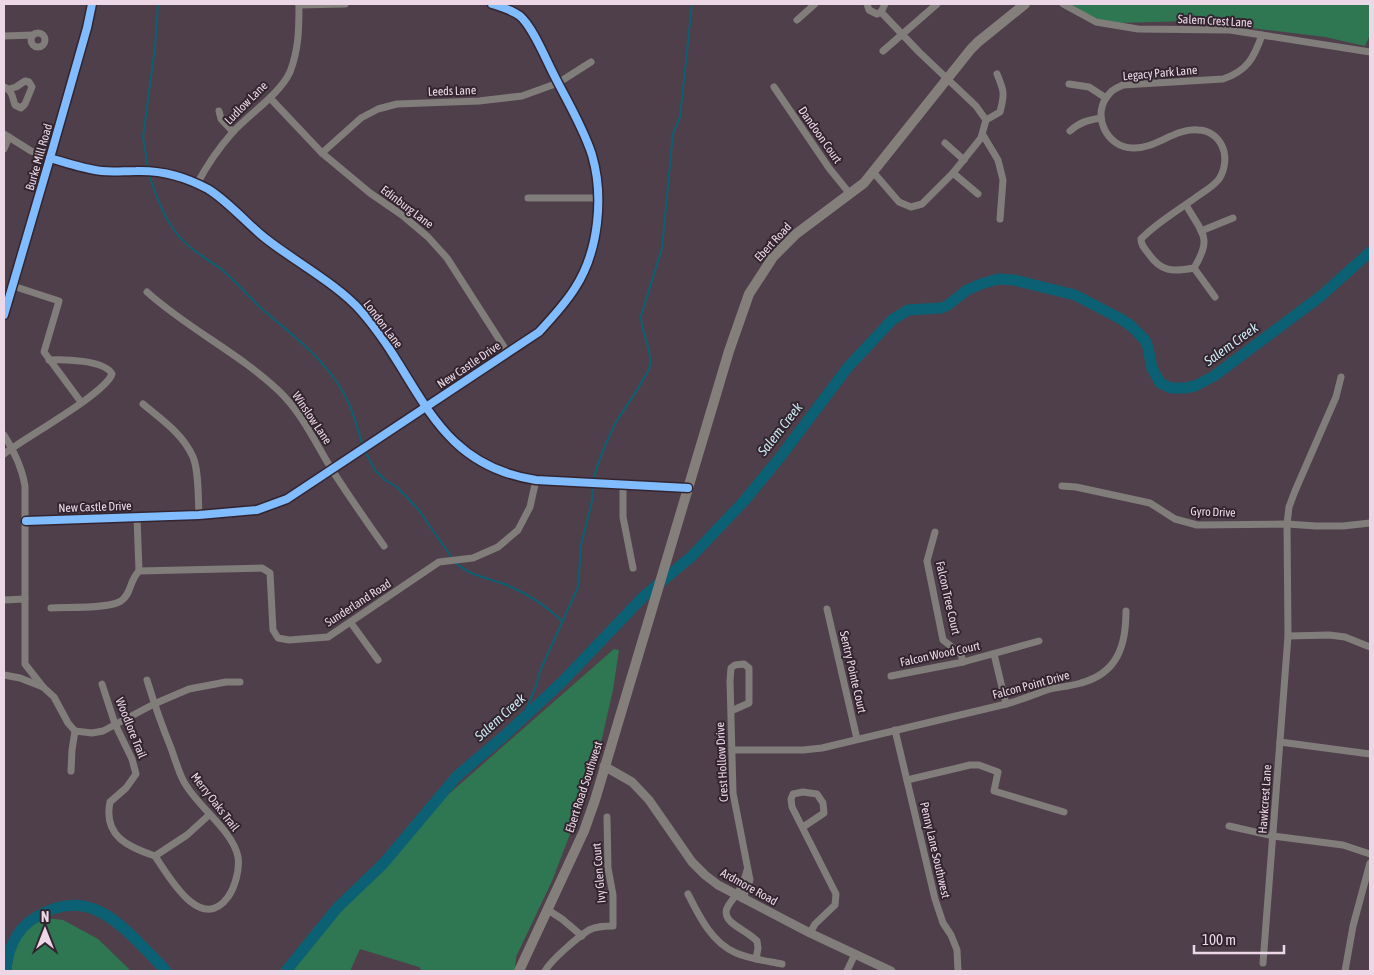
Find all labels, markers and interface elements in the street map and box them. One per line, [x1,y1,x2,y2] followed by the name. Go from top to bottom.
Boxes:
[1177,12,1253,30] street label: Salem Crest Lane
[1122,63,1198,83] street label: Legacy Park Lane
[222,79,270,127] street label: Ludlow Lane
[428,83,476,99] street label: Leeds Lane
[795,104,845,167] street label: Dandoon Court
[23,122,55,192] street label: Burke Mill Road
[378,183,436,231] street label: Edinburg Lane
[752,220,794,264] street label: Ebert Road
[360,297,406,351] street label: London Lane
[1200,319,1262,370] water label: Salem Creek
[435,339,503,391] street label: New Castle Drive
[289,389,335,447] street label: Winslow Lane
[754,399,806,459] water label: Salem Creek
[58,499,132,515] street label: New Castle Drive
[1190,504,1236,520] street label: Gyro Drive
[933,560,963,637] street label: Falcon Tree Court
[322,576,394,630] street label: Sunderland Road
[837,629,869,715] street label: Sentry Pointe Court
[899,639,982,669] street label: Falcon Wood Court
[991,668,1071,702] street label: Falcon Point Drive
[471,689,529,745] water label: Salem Creek
[113,696,150,761] street label: Woodlore Trail
[713,722,731,802] street label: Crest Hollow Drive
[563,739,606,834] street label: Ebert Road Southwest
[1256,764,1274,834] street label: Hawkcrest Lane
[188,770,243,835] street label: Merry Oaks Trail
[917,800,953,900] street label: Penny Lane Southwest
[589,842,609,904] street label: Ivy Glen Court
[718,866,780,908] street label: Ardmore Road
[20,905,70,955] north arrow
[41,909,49,925] text: N
[1194,922,1284,954] scale bar
[1202,931,1236,948] text: 100 m

